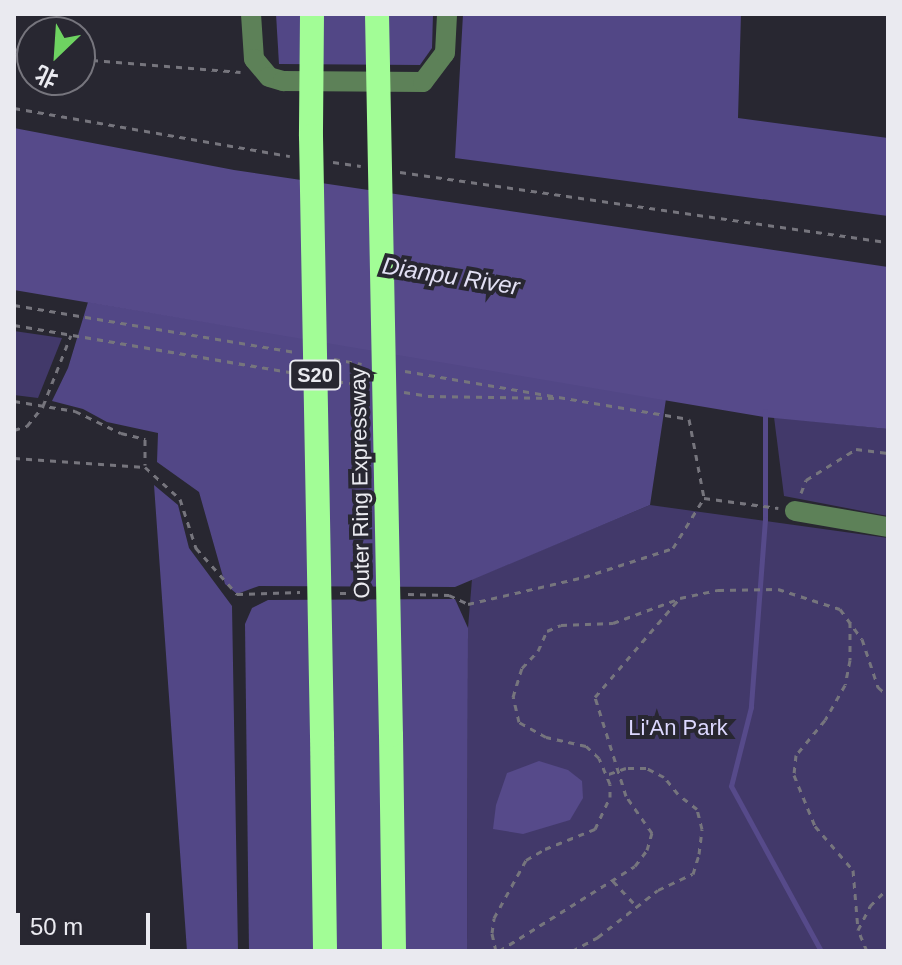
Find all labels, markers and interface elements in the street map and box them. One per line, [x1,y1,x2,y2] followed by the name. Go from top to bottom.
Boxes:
[16,16,96,96] north arrow
[31,60,62,92] text: 北
[380,251,522,301] water label: Dianpu River
[289,359,341,391] road number: S20
[345,367,375,599] street label: Outer Ring Expressway
[628,715,728,741] park label: Li'An Park
[20,897,154,947] scale bar
[30,913,83,940] text: 50 m

